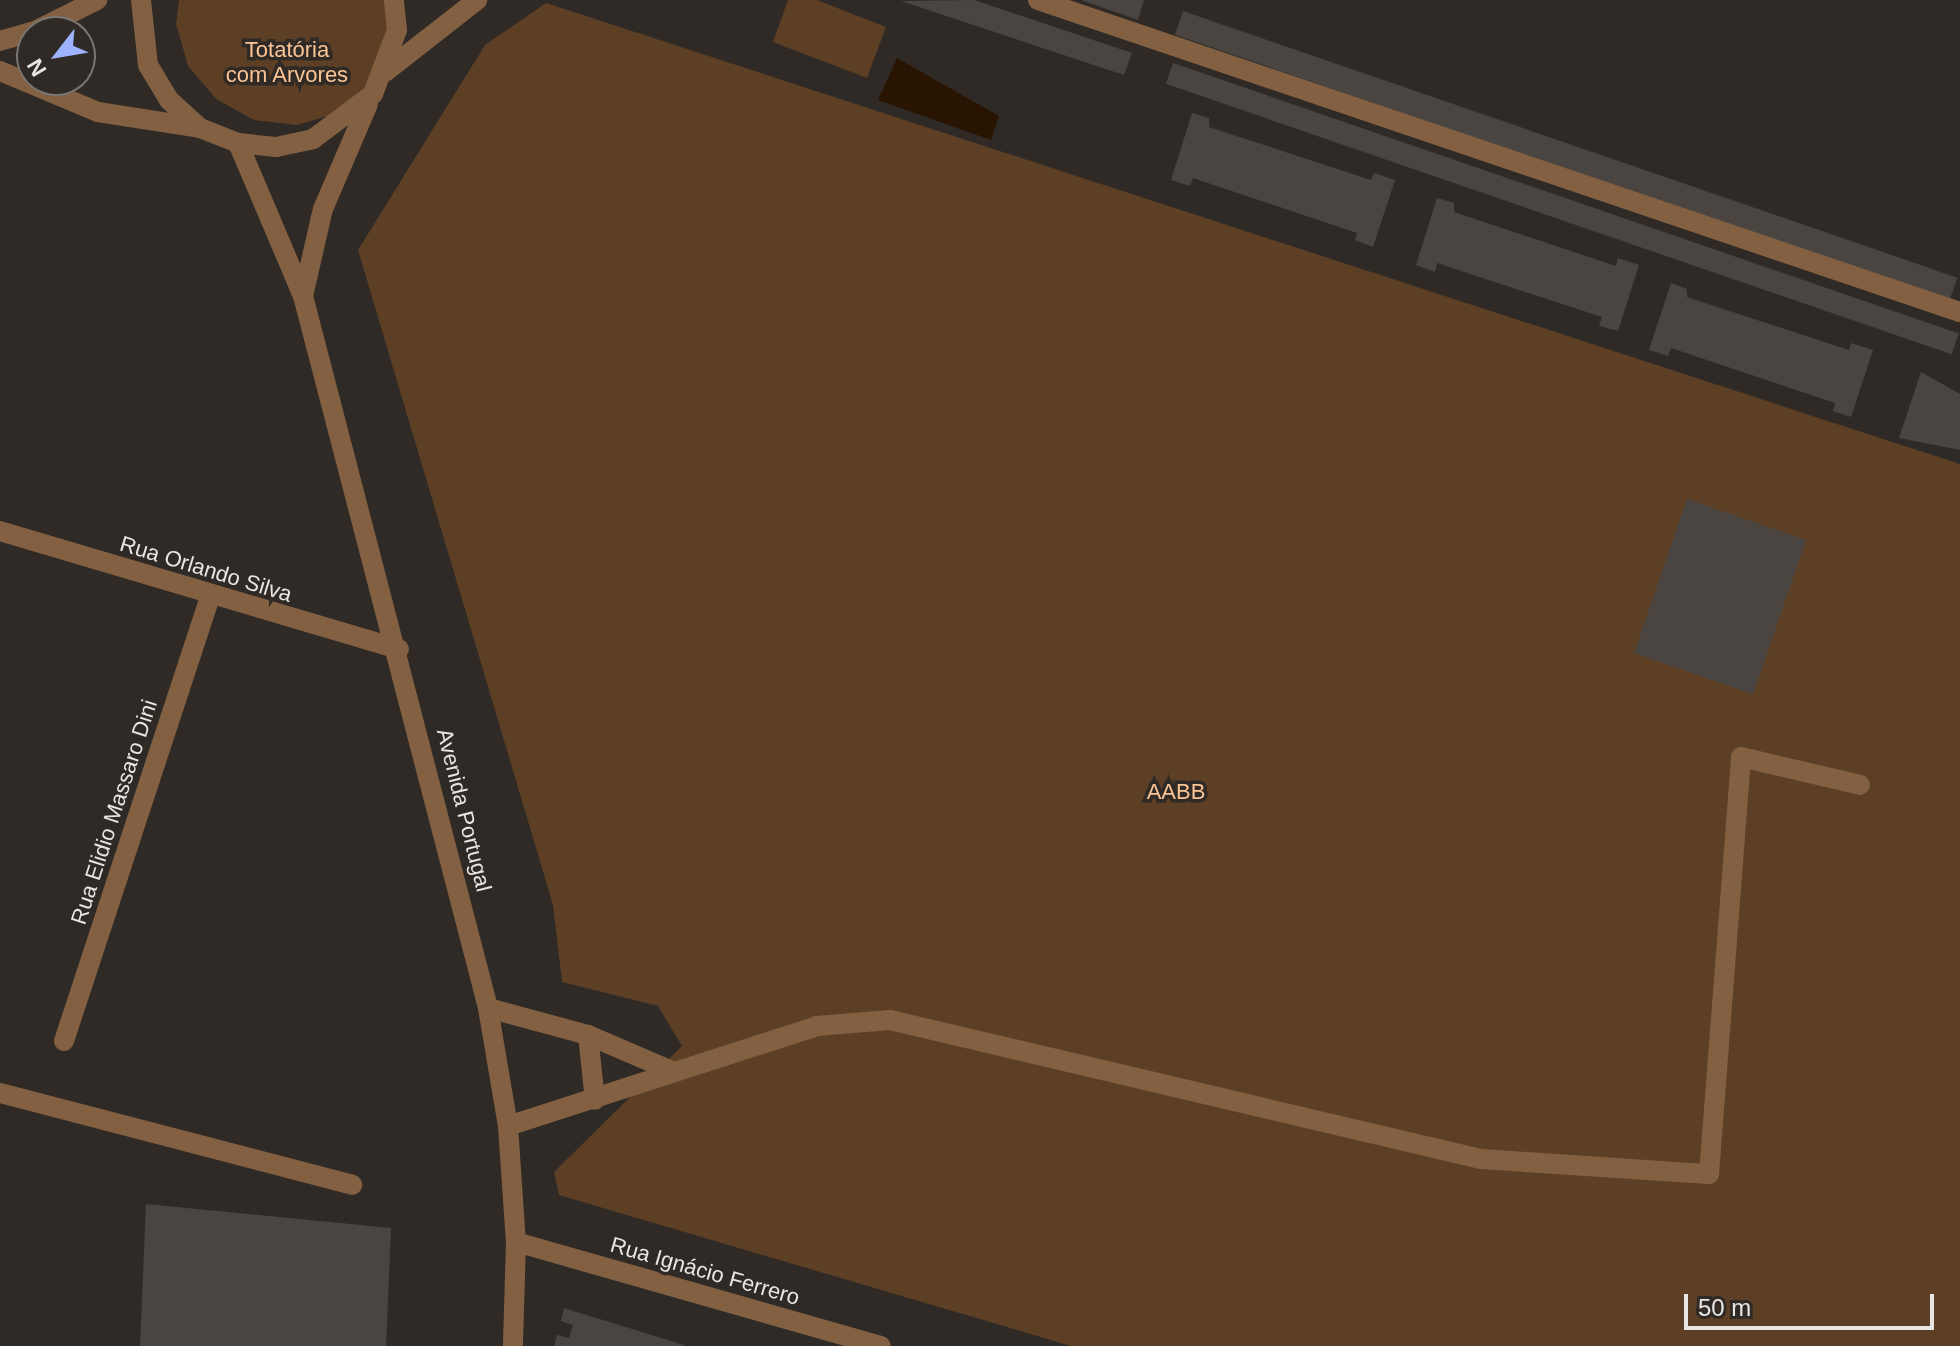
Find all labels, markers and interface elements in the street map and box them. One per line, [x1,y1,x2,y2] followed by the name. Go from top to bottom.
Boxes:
[16,16,96,96] north arrow
[225,36,349,88] park label: Totatória com Arvores
[22,54,52,81] text: N
[117,530,295,608] street label: Rua Orlando Silva
[65,696,163,928] street label: Rua Elidio Massaro Dini
[431,726,497,894] street label: Avenida Portugal
[1147,779,1205,805] park label: AABB
[607,1231,803,1311] street label: Rua Ignácio Ferrero
[1688,1278,1938,1328] scale bar
[1698,1294,1751,1321] text: 50 m

